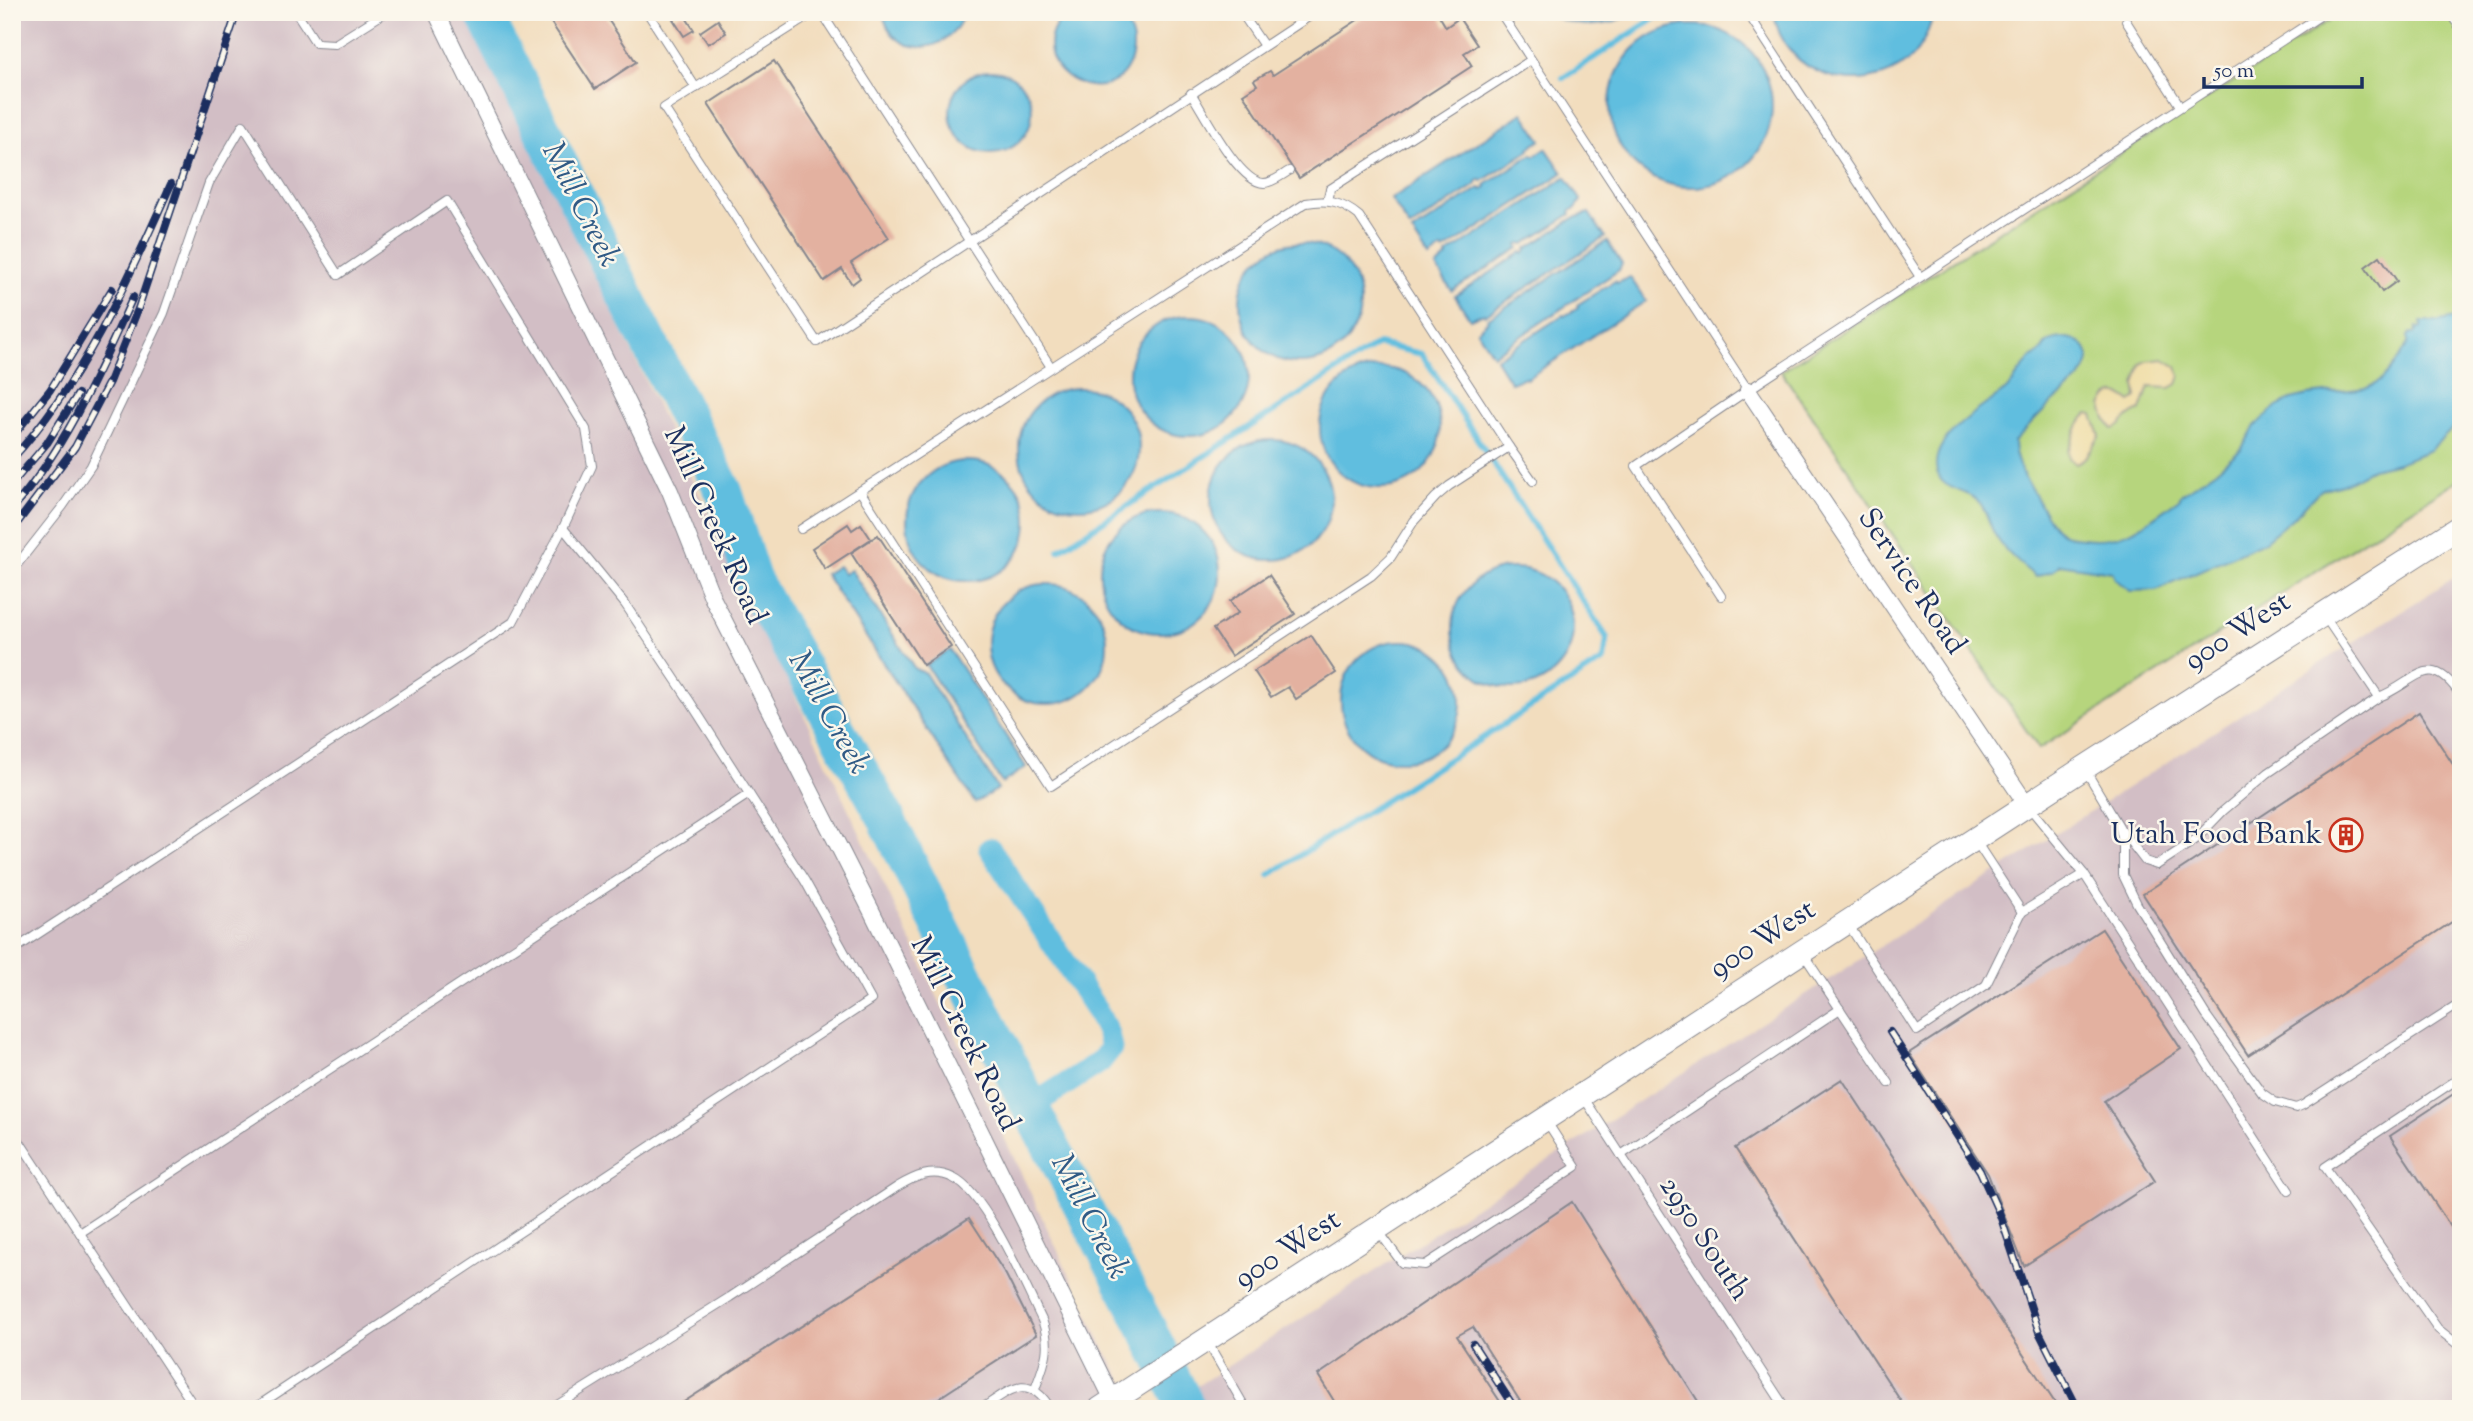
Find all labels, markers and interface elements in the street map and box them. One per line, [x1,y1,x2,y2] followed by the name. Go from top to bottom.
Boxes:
[2204,46,2361,90] scale bar
[2213,57,2254,87] text: 50 m
[529,135,631,275] water label: Mill Creek
[651,420,777,632] street label: Mill Creek Road
[1846,500,1976,664] street label: Service Road
[2176,582,2300,682] street label: 900 West
[775,643,881,783] water label: Mill Creek
[2110,814,2322,857] place label: Utah Food Bank
[2327,816,2365,854] building icon: Utah Food Bank
[1701,890,1825,990] street label: 900 West
[898,929,1030,1139] street label: Mill Creek Road
[1038,1147,1140,1287] water label: Mill Creek
[1648,1168,1761,1310] street label: 2950 South
[1226,1200,1350,1300] street label: 900 West

